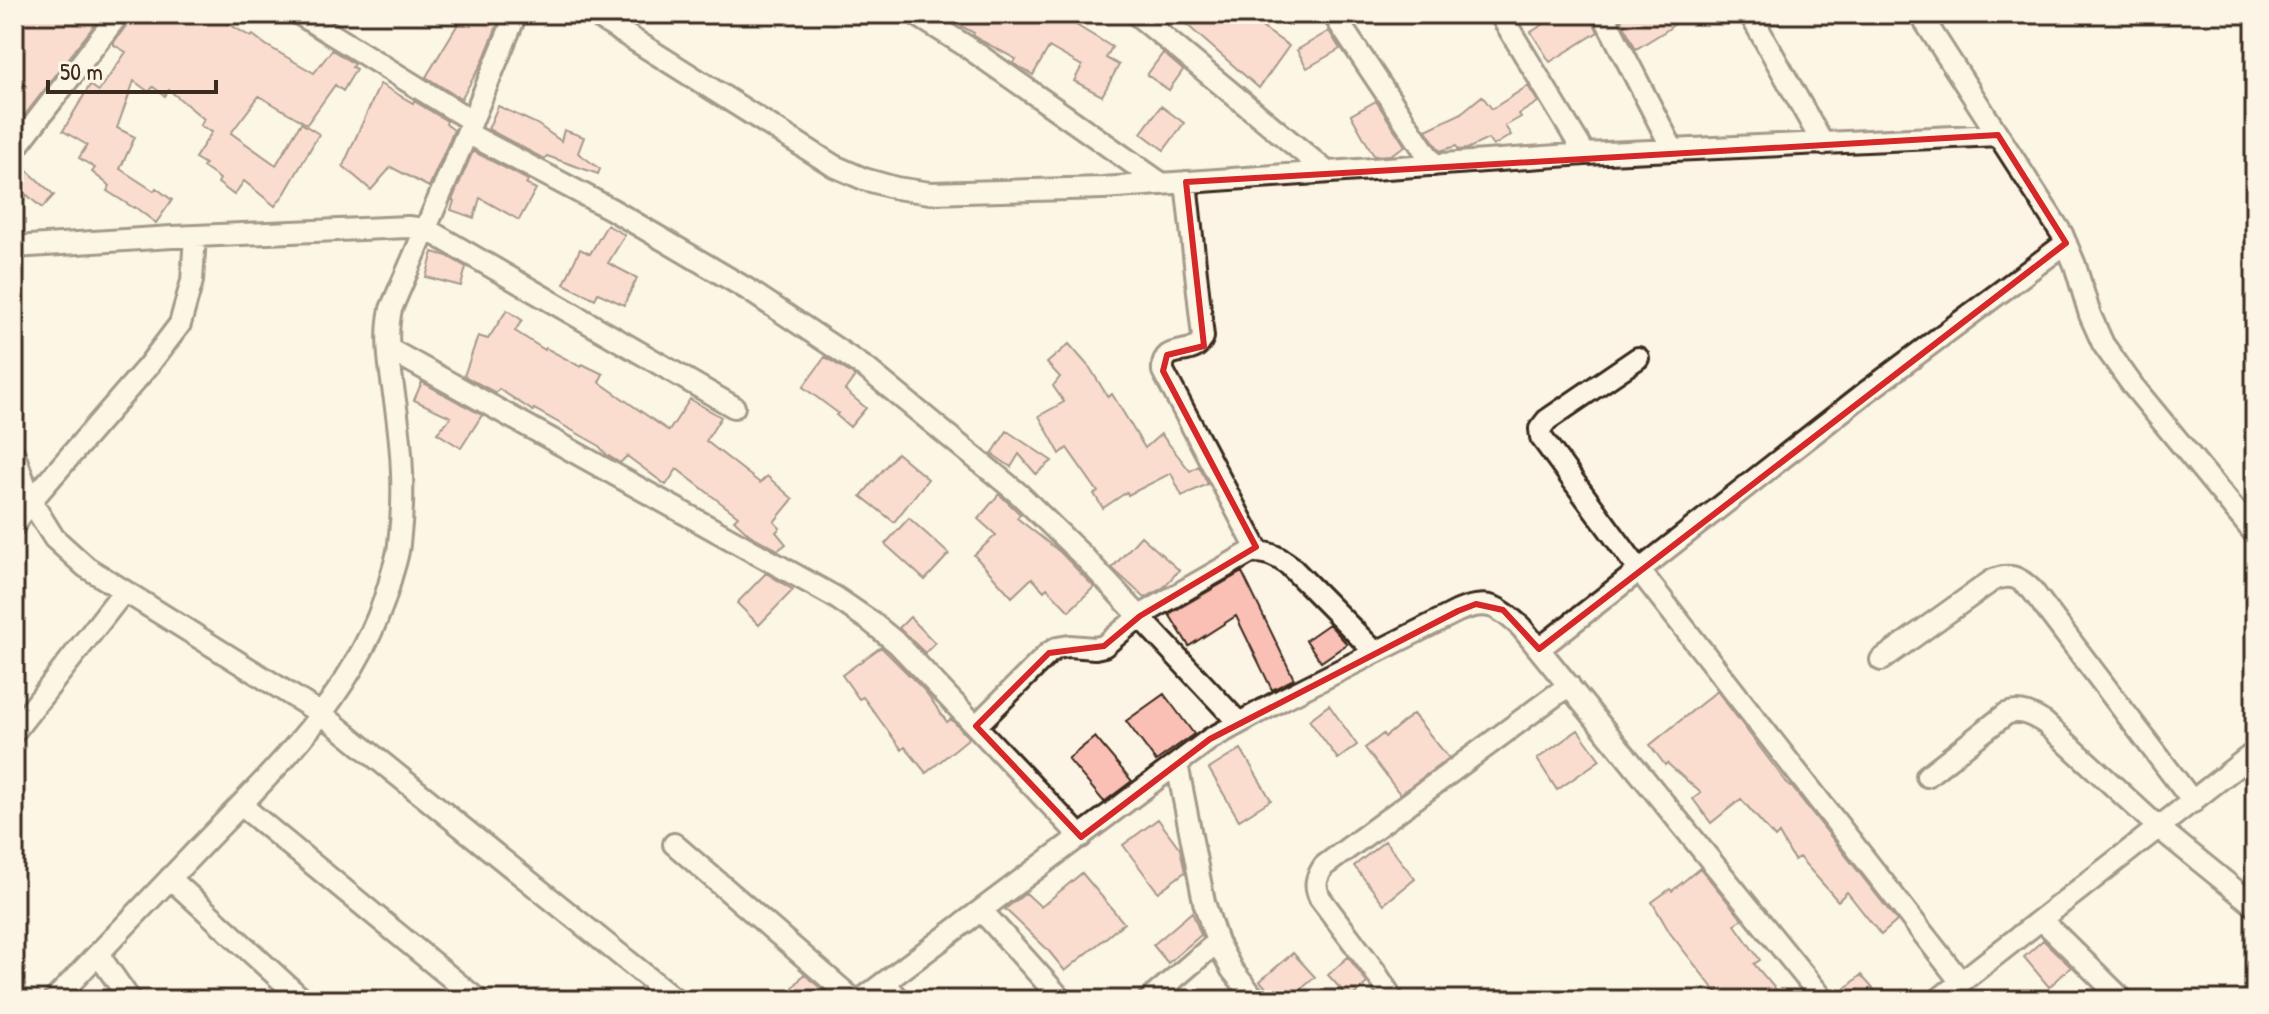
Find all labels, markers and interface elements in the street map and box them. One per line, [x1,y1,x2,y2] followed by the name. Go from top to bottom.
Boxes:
[48,44,216,94] scale bar
[60,55,103,87] text: 50 m

